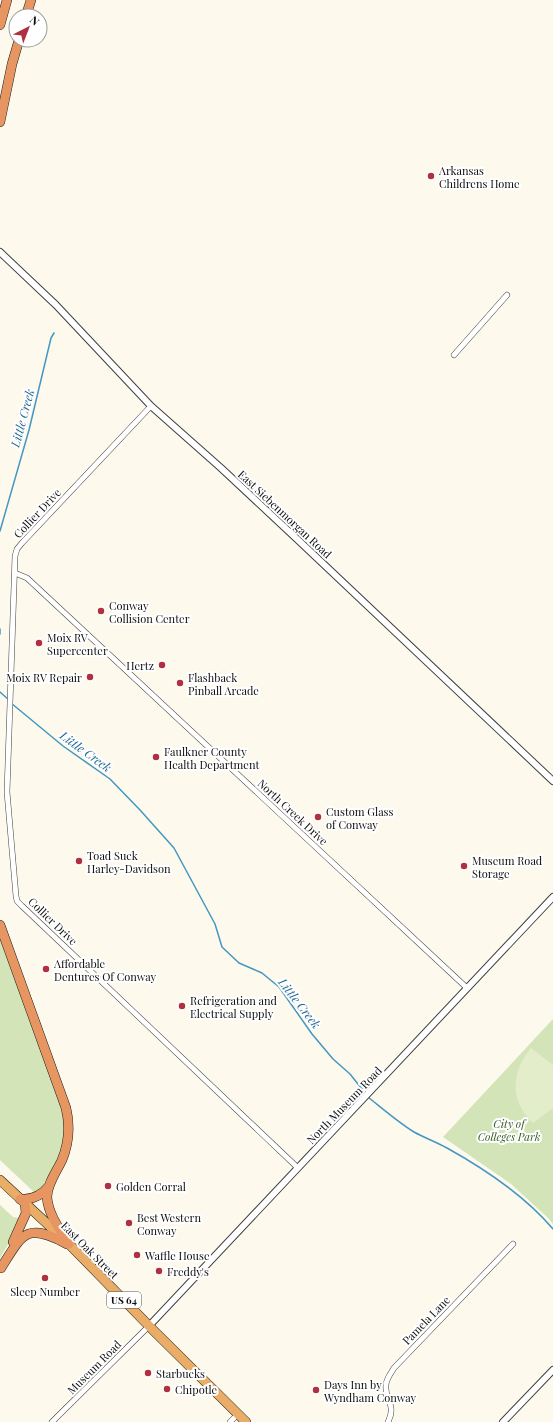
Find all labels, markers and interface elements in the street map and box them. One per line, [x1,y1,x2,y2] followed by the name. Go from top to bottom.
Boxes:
[8,8,48,48] north arrow
[27,12,43,28] text: N
[438,163,520,191] place label: Arkansas Childrens Home
[426,171,436,181] marker: Arkansas Childrens Home
[6,387,37,450] water label: Little Creek
[235,467,335,562] street label: East Siebenmorgan Road
[10,485,64,541] street label: Collier Drive
[109,598,190,626] place label: Conway Collision Center
[96,606,106,616] marker: Conway Collision Center
[47,630,108,658] place label: Moix RV Supercenter
[34,638,44,648] marker: Moix RV Supercenter
[126,658,154,673] place label: Hertz
[157,660,167,670] marker: Hertz
[6,670,82,685] place label: Moix RV Repair
[188,670,259,698] place label: Flashback Pinball Arcade
[85,672,95,682] marker: Moix RV Repair
[175,678,185,688] marker: Flashback Pinball Arcade
[56,726,115,775] water label: Little Creek
[164,744,259,772] place label: Faulkner County Health Department
[151,752,161,762] marker: Faulkner County Health Department
[255,776,332,849] street label: North Creek Drive
[326,804,394,832] place label: Custom Glass of Conway
[313,812,323,822] marker: Custom Glass of Conway
[87,848,171,876] place label: Toad Suck Harley-Davidson
[472,853,543,881] place label: Museum Road Storage
[74,856,84,866] marker: Toad Suck Harley-Davidson
[459,861,469,871] marker: Museum Road Storage
[25,894,81,949] street label: Collier Drive
[53,956,157,984] place label: Affordable Dentures Of Conway
[41,964,51,974] marker: Affordable Dentures Of Conway
[275,974,325,1031] water label: Little Creek
[190,993,278,1021] place label: Refrigeration and Electrical Supply
[177,1001,187,1011] marker: Refrigeration and Electrical Supply
[303,1063,385,1147] street label: North Museum Road
[478,1116,541,1144] park label: City of Colleges Park
[116,1179,186,1194] place label: Golden Corral
[103,1181,113,1191] marker: Golden Corral
[137,1210,201,1238] place label: Best Western Conway
[58,1218,122,1282] street label: East Oak Street
[124,1218,134,1228] marker: Best Western Conway
[144,1248,210,1263] place label: Waffle House
[132,1250,142,1260] marker: Waffle House
[167,1264,209,1279] place label: Freddy's
[154,1266,164,1276] marker: Freddy's
[40,1273,50,1283] marker: Sleep Number
[10,1284,80,1299] place label: Sleep Number
[107,1292,141,1308] road number: US 64
[399,1292,453,1348] street label: Pamela Lane
[64,1336,125,1397] street label: Museum Road
[156,1366,205,1381] place label: Starbucks
[143,1368,153,1378] marker: Starbucks
[323,1377,417,1405] place label: Days Inn by Wyndham Conway
[175,1382,218,1397] place label: Chipotle
[162,1384,172,1394] marker: Chipotle
[311,1385,321,1395] marker: Days Inn by Wyndham Conway

